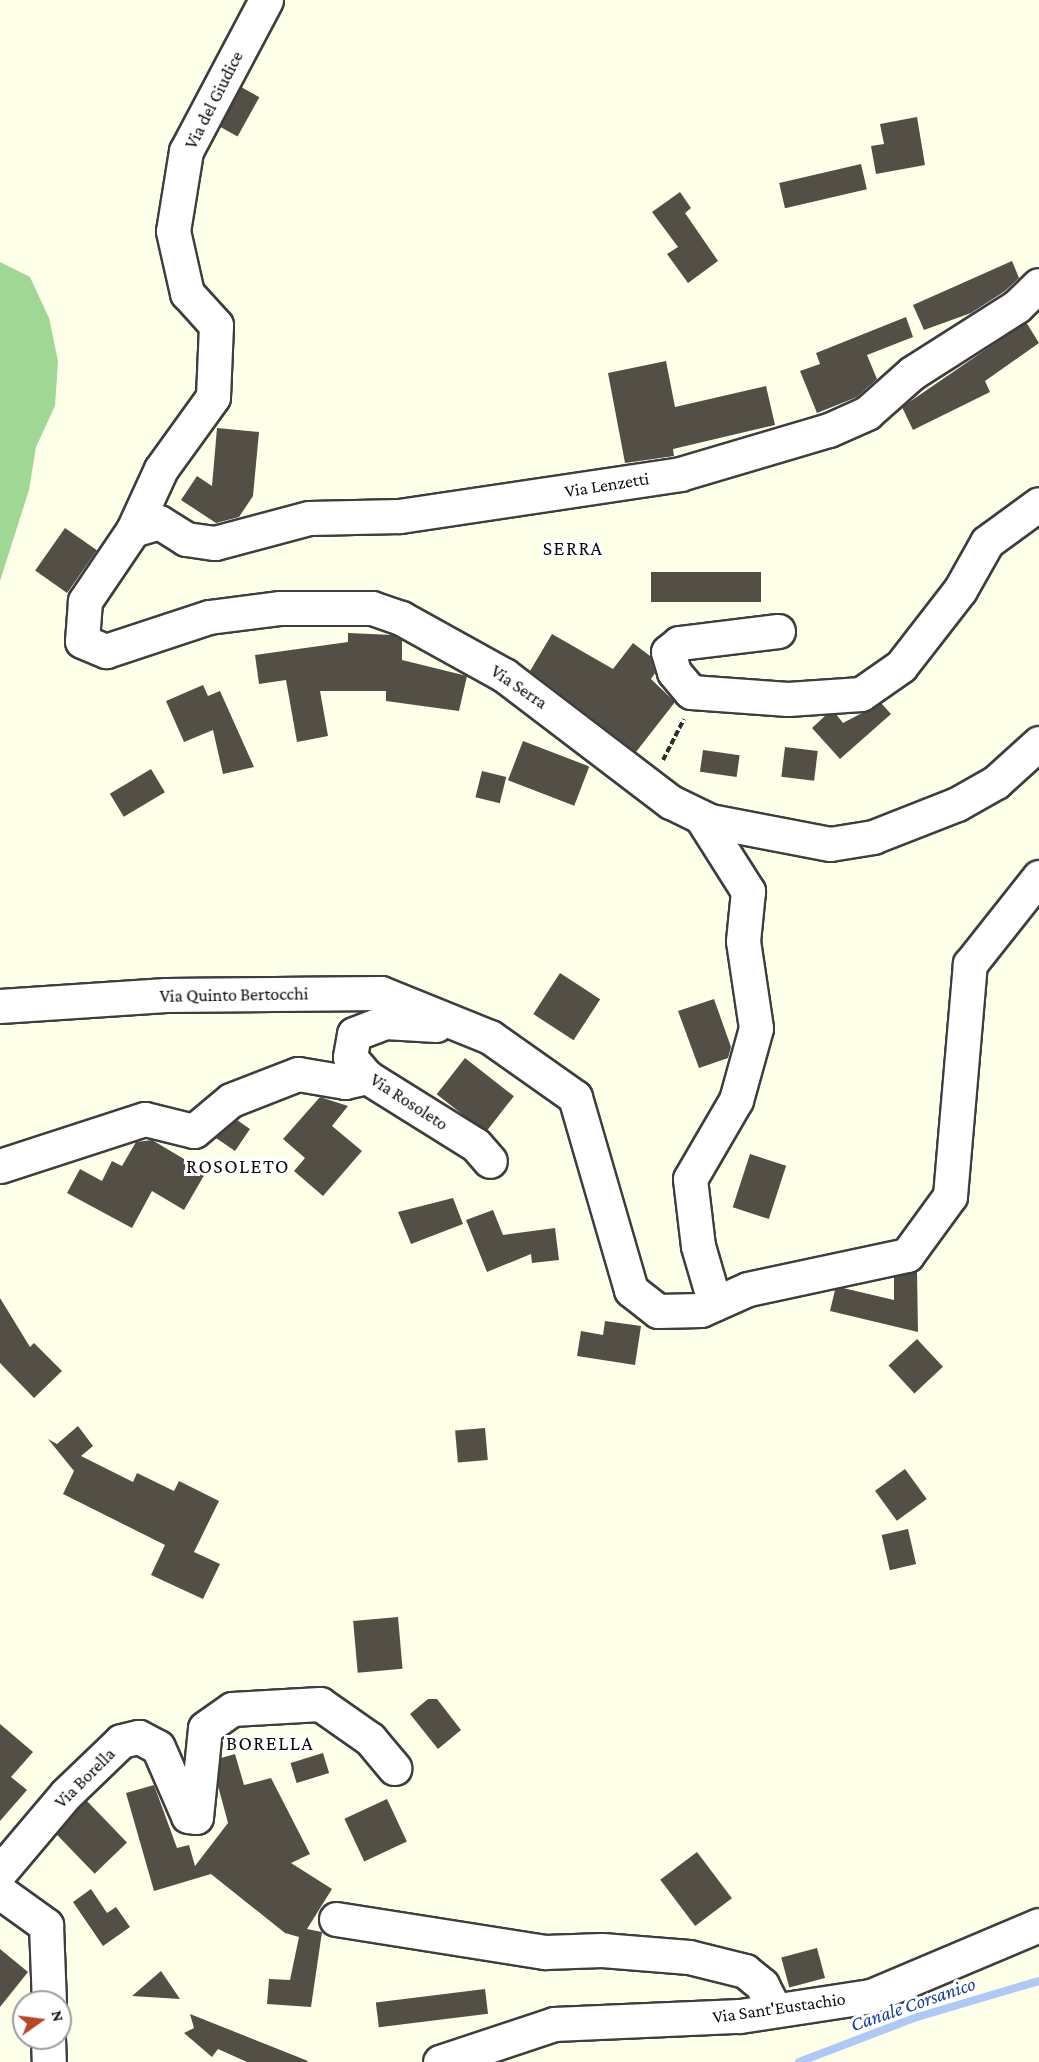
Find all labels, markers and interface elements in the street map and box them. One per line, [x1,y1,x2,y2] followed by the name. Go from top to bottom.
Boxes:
[180,47,248,153] street label: Via del Giudice
[563,468,651,502] street label: Via Lenzetti
[543,536,603,560] district label: SERRA
[487,660,551,714] street label: Via Serra
[160,983,308,1007] street label: Via Quinto Bertocchi
[366,1069,452,1135] street label: Via Rosoleto
[186,1154,290,1178] district label: ROSOLETO
[226,1731,314,1755] district label: BORELLA
[50,1743,120,1813] street label: Via Borella
[847,1971,979,2037] water label: Canale Corsanico
[711,1988,847,2028] street label: Via Sant'Eustachio
[12,1990,72,2050] north arrow
[48,2009,68,2023] text: N

